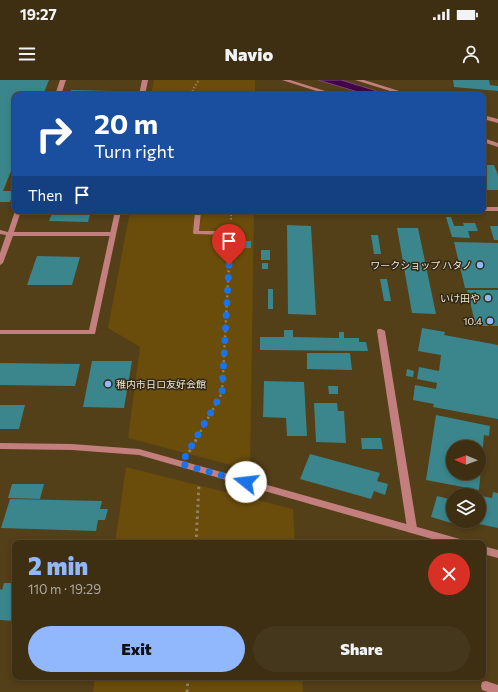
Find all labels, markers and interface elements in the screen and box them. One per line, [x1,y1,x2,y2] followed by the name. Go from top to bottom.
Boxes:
[20,5,57,23] text: 19:27
[16,43,38,65] icon: menu
[225,43,273,65] text: Navio
[460,43,482,65] icon: person
[94,106,158,140] text: 20 m
[28,108,80,160] icon: right
[94,140,174,162] text: Turn right
[71,184,93,206] icon: arrive
[28,186,63,204] text: Then
[212,224,246,265] pin
[218,230,240,252] icon: arrive
[370,259,472,271] place label: ワークショップ ハタノ
[475,260,485,270] marker: ワークショップ ハタノ
[440,292,480,304] place label: いけ田や
[483,293,493,303] marker: いけ田や
[463,315,482,327] place label: 10.4
[485,316,495,326] marker: 10.4
[116,378,206,390] place label: 稚内市日ロ友好会館
[103,379,113,389] marker: 稚内市日ロ友好会館
[446,440,486,480] north arrow
[446,440,486,528] map controls
[225,461,267,503] position arrow
[446,488,486,528] button: layers
[28,551,88,580] text: 2 min
[428,553,470,595] button: close
[28,581,101,597] text: 110 m · 19:29
[28,626,245,672] button: Exit
[253,626,470,672] button: Share

